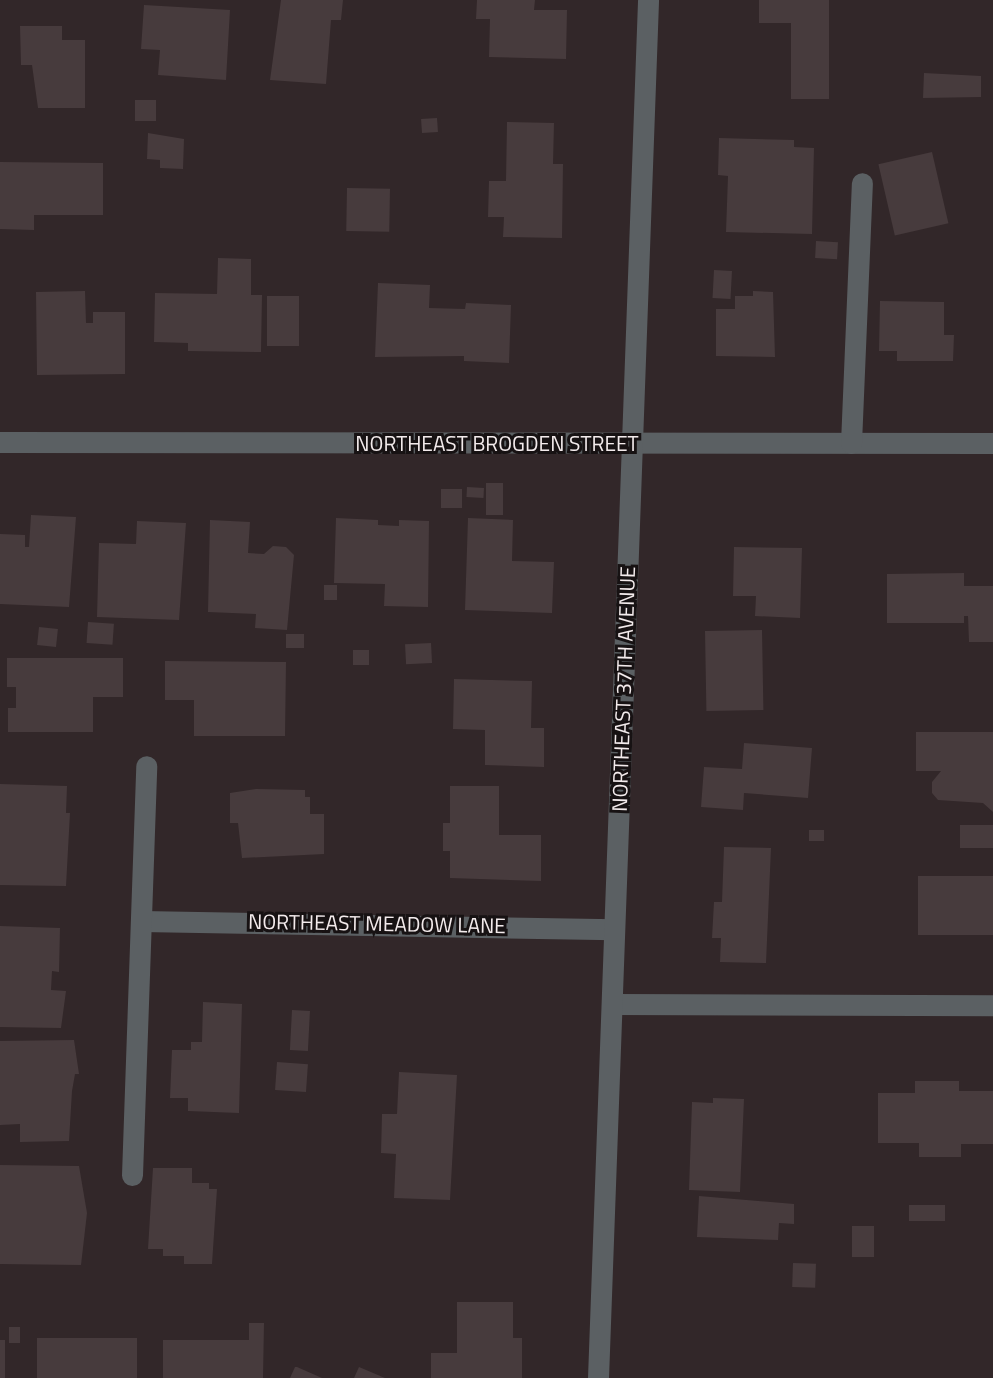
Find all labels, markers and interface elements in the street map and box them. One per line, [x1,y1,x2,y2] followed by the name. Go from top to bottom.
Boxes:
[355,430,639,456] street label: NORTHEAST BROGDEN STREET
[606,566,640,812] street label: NORTHEAST 37TH AVENUE
[248,908,506,938] street label: NORTHEAST MEADOW LANE

